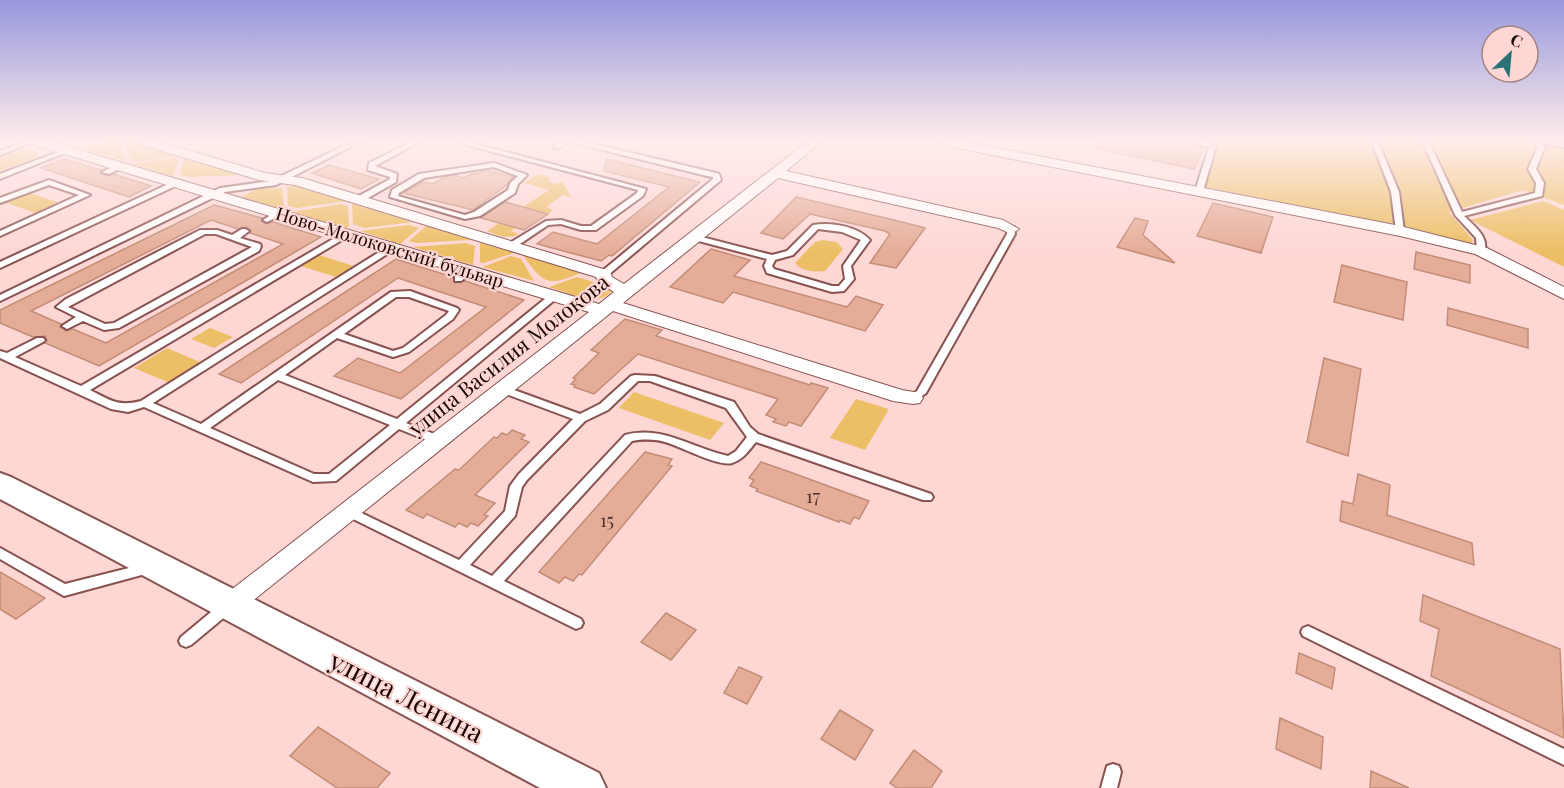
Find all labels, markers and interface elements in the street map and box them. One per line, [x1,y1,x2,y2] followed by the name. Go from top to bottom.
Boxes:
[1480,24,1540,84] north arrow
[1507,28,1526,52] text: С
[273,201,507,293] street label: Ново-Молоковский бульвар
[401,267,614,442] street label: улица Василия Молокова
[806,484,821,508] house number: 17
[600,508,614,532] house number: 15
[323,642,490,750] street label: улица Ленина

